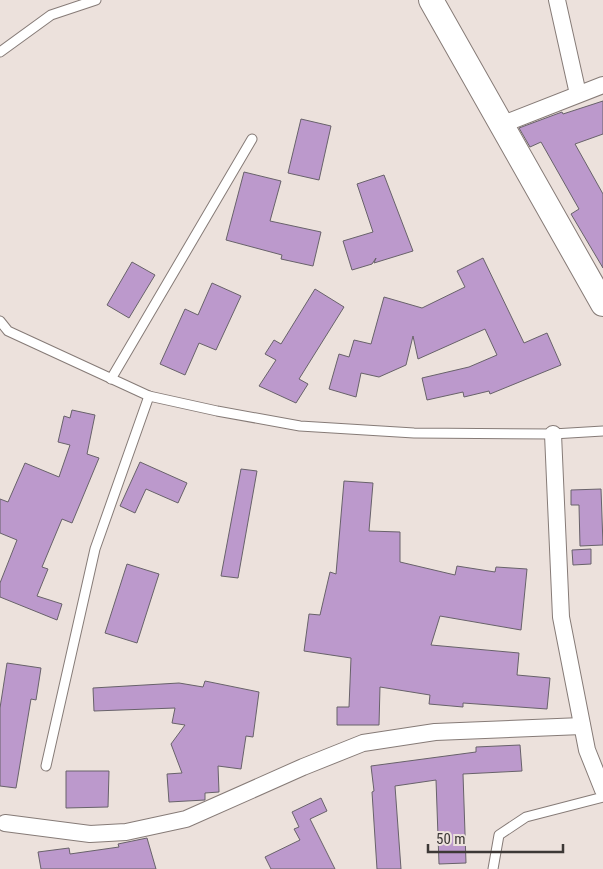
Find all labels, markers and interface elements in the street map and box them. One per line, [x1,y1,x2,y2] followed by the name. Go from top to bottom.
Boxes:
[428,822,563,854] scale bar
[436,830,466,848] text: 50 m

